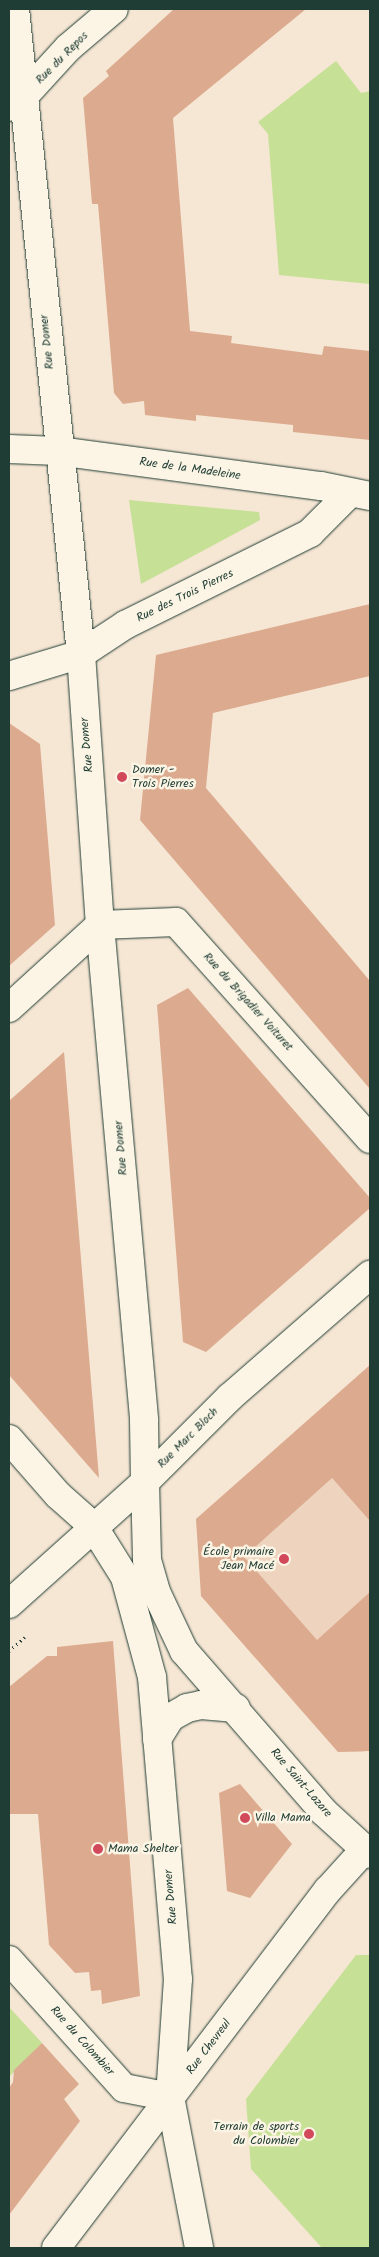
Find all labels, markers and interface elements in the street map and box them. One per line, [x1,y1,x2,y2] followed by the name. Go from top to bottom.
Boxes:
[33,29,91,87] street label: Rue du Repos
[37,314,57,370] street label: Rue Domer
[138,455,242,483] street label: Rue de la Madeleine
[134,566,236,626] street label: Rue des Trois Pierres
[77,717,97,773] street label: Rue Domer
[132,763,194,791] place label: Domer - Trois Pierres
[116,771,128,783] marker: Domer - Trois Pierres
[200,950,296,1054] street label: Rue du Brigadier Voituret
[111,1120,131,1176] street label: Rue Domer
[155,1405,221,1471] street label: Rue Marc Bloch
[203,1545,274,1573] place label: École primaire Jean Macé
[278,1553,290,1565] marker: École primaire Jean Macé
[267,1746,335,1820] street label: Rue Saint-Lazare
[255,1811,311,1825] place label: Villa Mama
[239,1812,251,1824] marker: Villa Mama
[108,1842,178,1856] place label: Mama Shelter
[92,1843,104,1855] marker: Mama Shelter
[161,1869,181,1925] street label: Rue Domer
[47,2003,117,2079] street label: Rue du Colombier
[184,2017,234,2077] street label: Rue Chevreul
[213,2120,299,2148] place label: Terrain de sports du Colombier
[303,2128,315,2140] marker: Terrain de sports du Colombier

